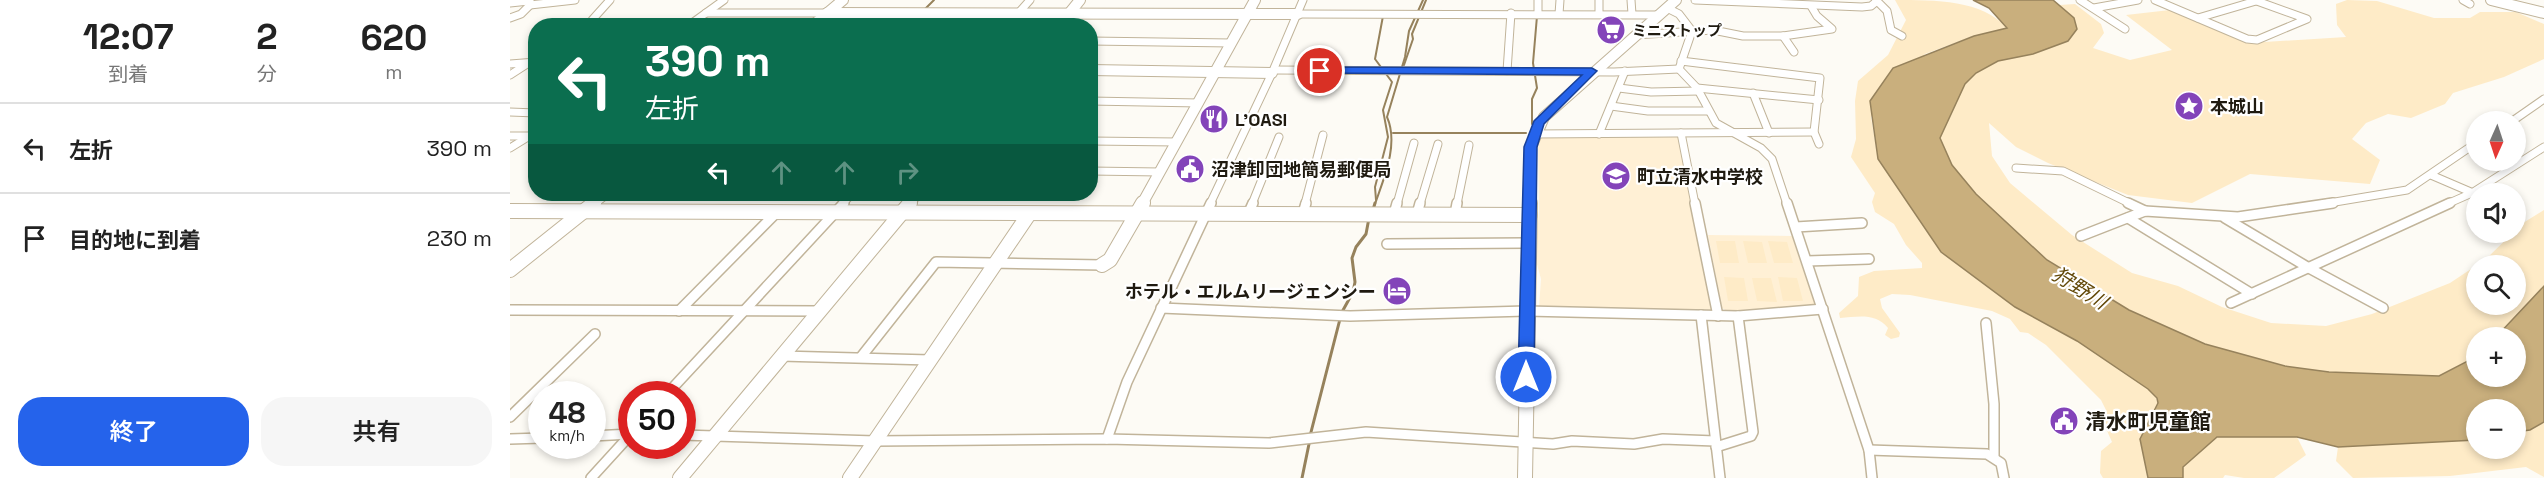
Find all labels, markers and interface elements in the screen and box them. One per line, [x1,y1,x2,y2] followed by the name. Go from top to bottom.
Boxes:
[83,14,174,60] text: 12:07
[256,14,278,60] text: 2
[1595,14,1627,46] supermarket icon: ミニストップ
[360,15,427,61] text: 620
[1632,21,1722,40] place label: ミニストップ
[645,35,770,88] text: 390 m
[546,42,624,120] icon: left
[1294,45,1345,96] pin
[1303,54,1336,87] icon: arrive
[385,59,402,85] text: m
[108,61,148,87] text: 到着
[257,61,277,87] text: 分
[2173,90,2205,122] place icon: 本城山
[645,91,699,126] text: 左折
[2210,95,2264,118] place label: 本城山
[1198,103,1230,135] restaurant icon: L’OASI
[1235,108,1287,131] place label: L’OASI
[2466,111,2526,171] north arrow
[2466,111,2526,459] map controls
[18,132,51,165] icon: left
[427,134,492,162] text: 390 m
[69,136,113,164] text: 左折
[1174,153,1206,185] public building icon: 沼津卸団地簡易郵便局
[702,156,735,189] icon: left
[765,156,798,189] icon: ahead
[828,156,861,189] icon: ahead
[891,156,924,189] icon: right
[1211,158,1391,181] place label: 沼津卸団地簡易郵便局
[1600,160,1632,192] school or university icon: 町立清水中学校
[1637,165,1763,188] place label: 町立清水中学校
[2466,183,2526,243] button: sound
[18,222,51,255] icon: arrive
[427,224,492,252] text: 230 m
[69,226,201,254] text: 目的地に到着
[2466,255,2526,315] button: search
[2048,261,2114,316] water label: 狩野川
[1381,275,1413,307] hotel icon: ホテル・エルムリージェンシー
[1125,280,1376,303] place label: ホテル・エルムリージェンシー
[2466,327,2526,387] button: +
[1494,345,1558,409] position arrow
[618,381,696,459] speed limit sign: 50
[548,393,586,432] text: 48
[18,397,249,466] button: 終了
[261,397,492,466] button: 共有
[2466,399,2526,459] button: −
[2048,405,2080,437] public building icon: 清水町児童館
[2085,408,2211,435] place label: 清水町児童館
[549,426,585,445] text: km/h

